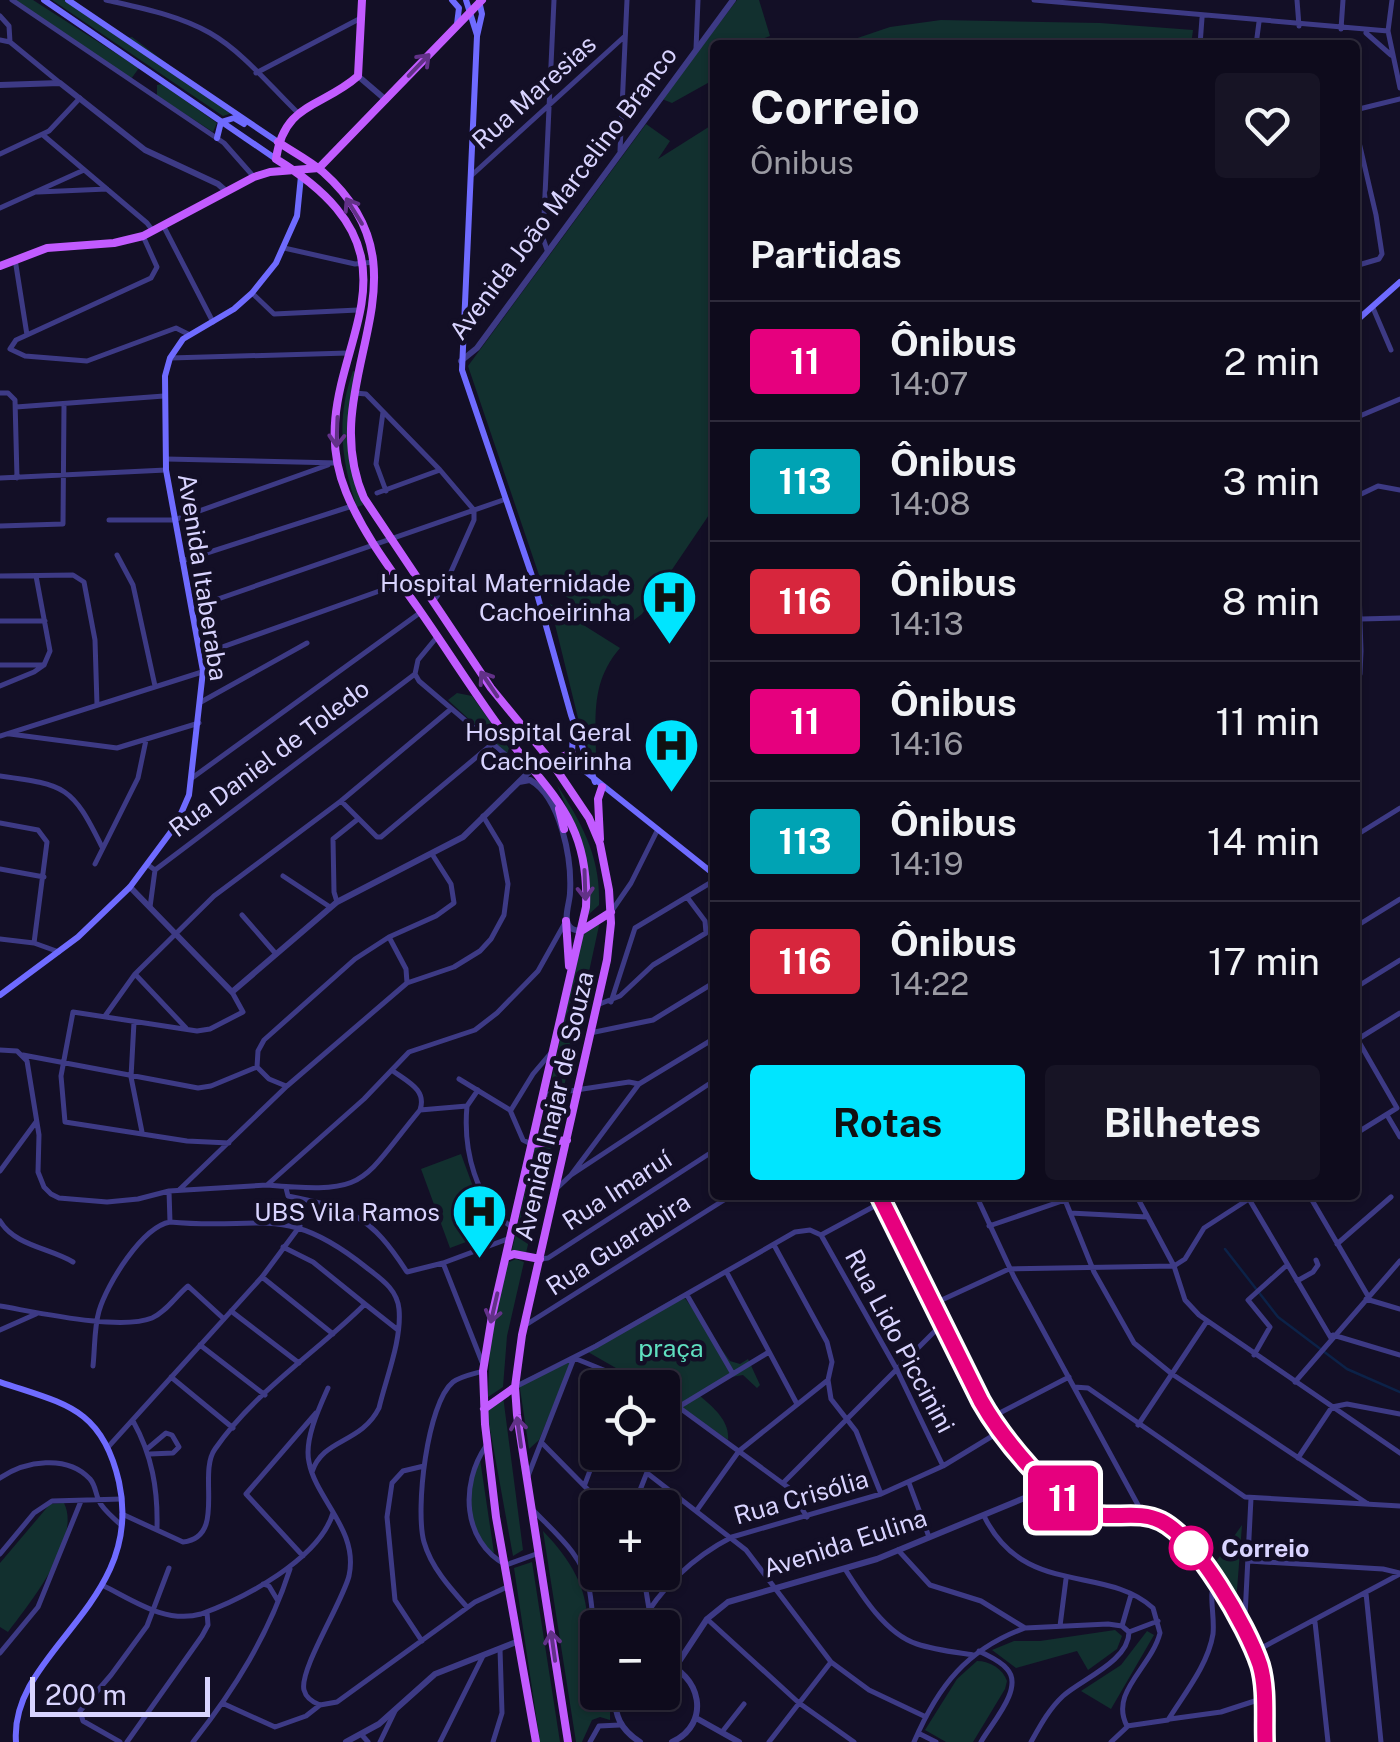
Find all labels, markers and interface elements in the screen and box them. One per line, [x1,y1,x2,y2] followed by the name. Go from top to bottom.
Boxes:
[466,29,602,155] street label: Rua Maresias
[443,41,683,345] street label: Avenida João Marcelino Branco
[407,53,430,78] one-way arrow
[1215,73,1320,178] button: heart
[750,78,920,135] text: Correio
[750,144,854,181] text: Ônibus
[344,197,364,226] one-way arrow
[750,232,902,277] text: Partidas
[890,320,1017,365] text: Ônibus
[1224,339,1320,384] text: 2 min
[790,341,820,382] text: 11
[890,365,969,402] text: 14:07
[327,415,346,447] one-way arrow
[890,440,1017,485] text: Ônibus
[1222,459,1320,504] text: 3 min
[778,461,832,502] text: 113
[172,471,234,683] street label: Avenida Itaberaba
[890,485,970,522] text: 14:08
[890,560,1017,605] text: Ônibus
[640,567,700,646] hospital icon: Hospital Maternidade Cachoeirinha
[380,568,631,627] place label: Hospital Maternidade Cachoeirinha
[1222,579,1320,624] text: 8 min
[778,581,832,622] text: 116
[890,605,964,642] text: 14:13
[479,671,500,699] one-way arrow
[163,673,375,843] street label: Rua Daniel de Toledo
[890,680,1017,725] text: Ônibus
[1215,699,1320,744] text: 11 min
[790,701,820,742] text: 11
[641,716,701,795] hospital icon: Hospital Geral Cachoeirinha
[465,717,632,776] place label: Hospital Geral Cachoeirinha
[890,725,963,762] text: 14:16
[890,800,1017,845] text: Ônibus
[1207,819,1320,864] text: 14 min
[778,821,832,862] text: 113
[890,845,963,882] text: 14:19
[576,868,595,900] one-way arrow
[890,920,1017,965] text: Ônibus
[1208,939,1320,984] text: 17 min
[778,941,832,982] text: 116
[890,965,969,1002] text: 14:22
[508,968,600,1244] street label: Avenida Inajar de Souza
[750,1065,1025,1180] button: Rotas
[1045,1065,1320,1180] button: Bilhetes
[557,1143,678,1236] street label: Rua Imaruí
[449,1182,509,1261] hospital icon: UBS Vila Ramos
[540,1186,696,1302] street label: Rua Guarabira
[254,1197,440,1227] place label: UBS Vila Ramos
[839,1244,961,1438] street label: Rua Lido Piccinini
[484,1291,502,1323] one-way arrow
[638,1333,704,1363] park label: praça
[580,1370,680,1710] map controls
[580,1370,680,1470] button: locate
[510,1416,528,1449] one-way arrow
[730,1463,872,1531] street label: Rua Crisólia
[1018,1466,1108,1530] line badge: 11
[1048,1478,1078,1519] text: 11
[580,1490,680,1590] button: +
[759,1502,931,1584] street label: Avenida Eulina
[1170,1527,1212,1569] marker: Correio
[1221,1533,1309,1563] place label: Correio
[580,1610,680,1710] button: −
[543,1630,561,1662] one-way arrow
[30,1672,210,1716] scale bar
[45,1678,127,1711] text: 200 m

